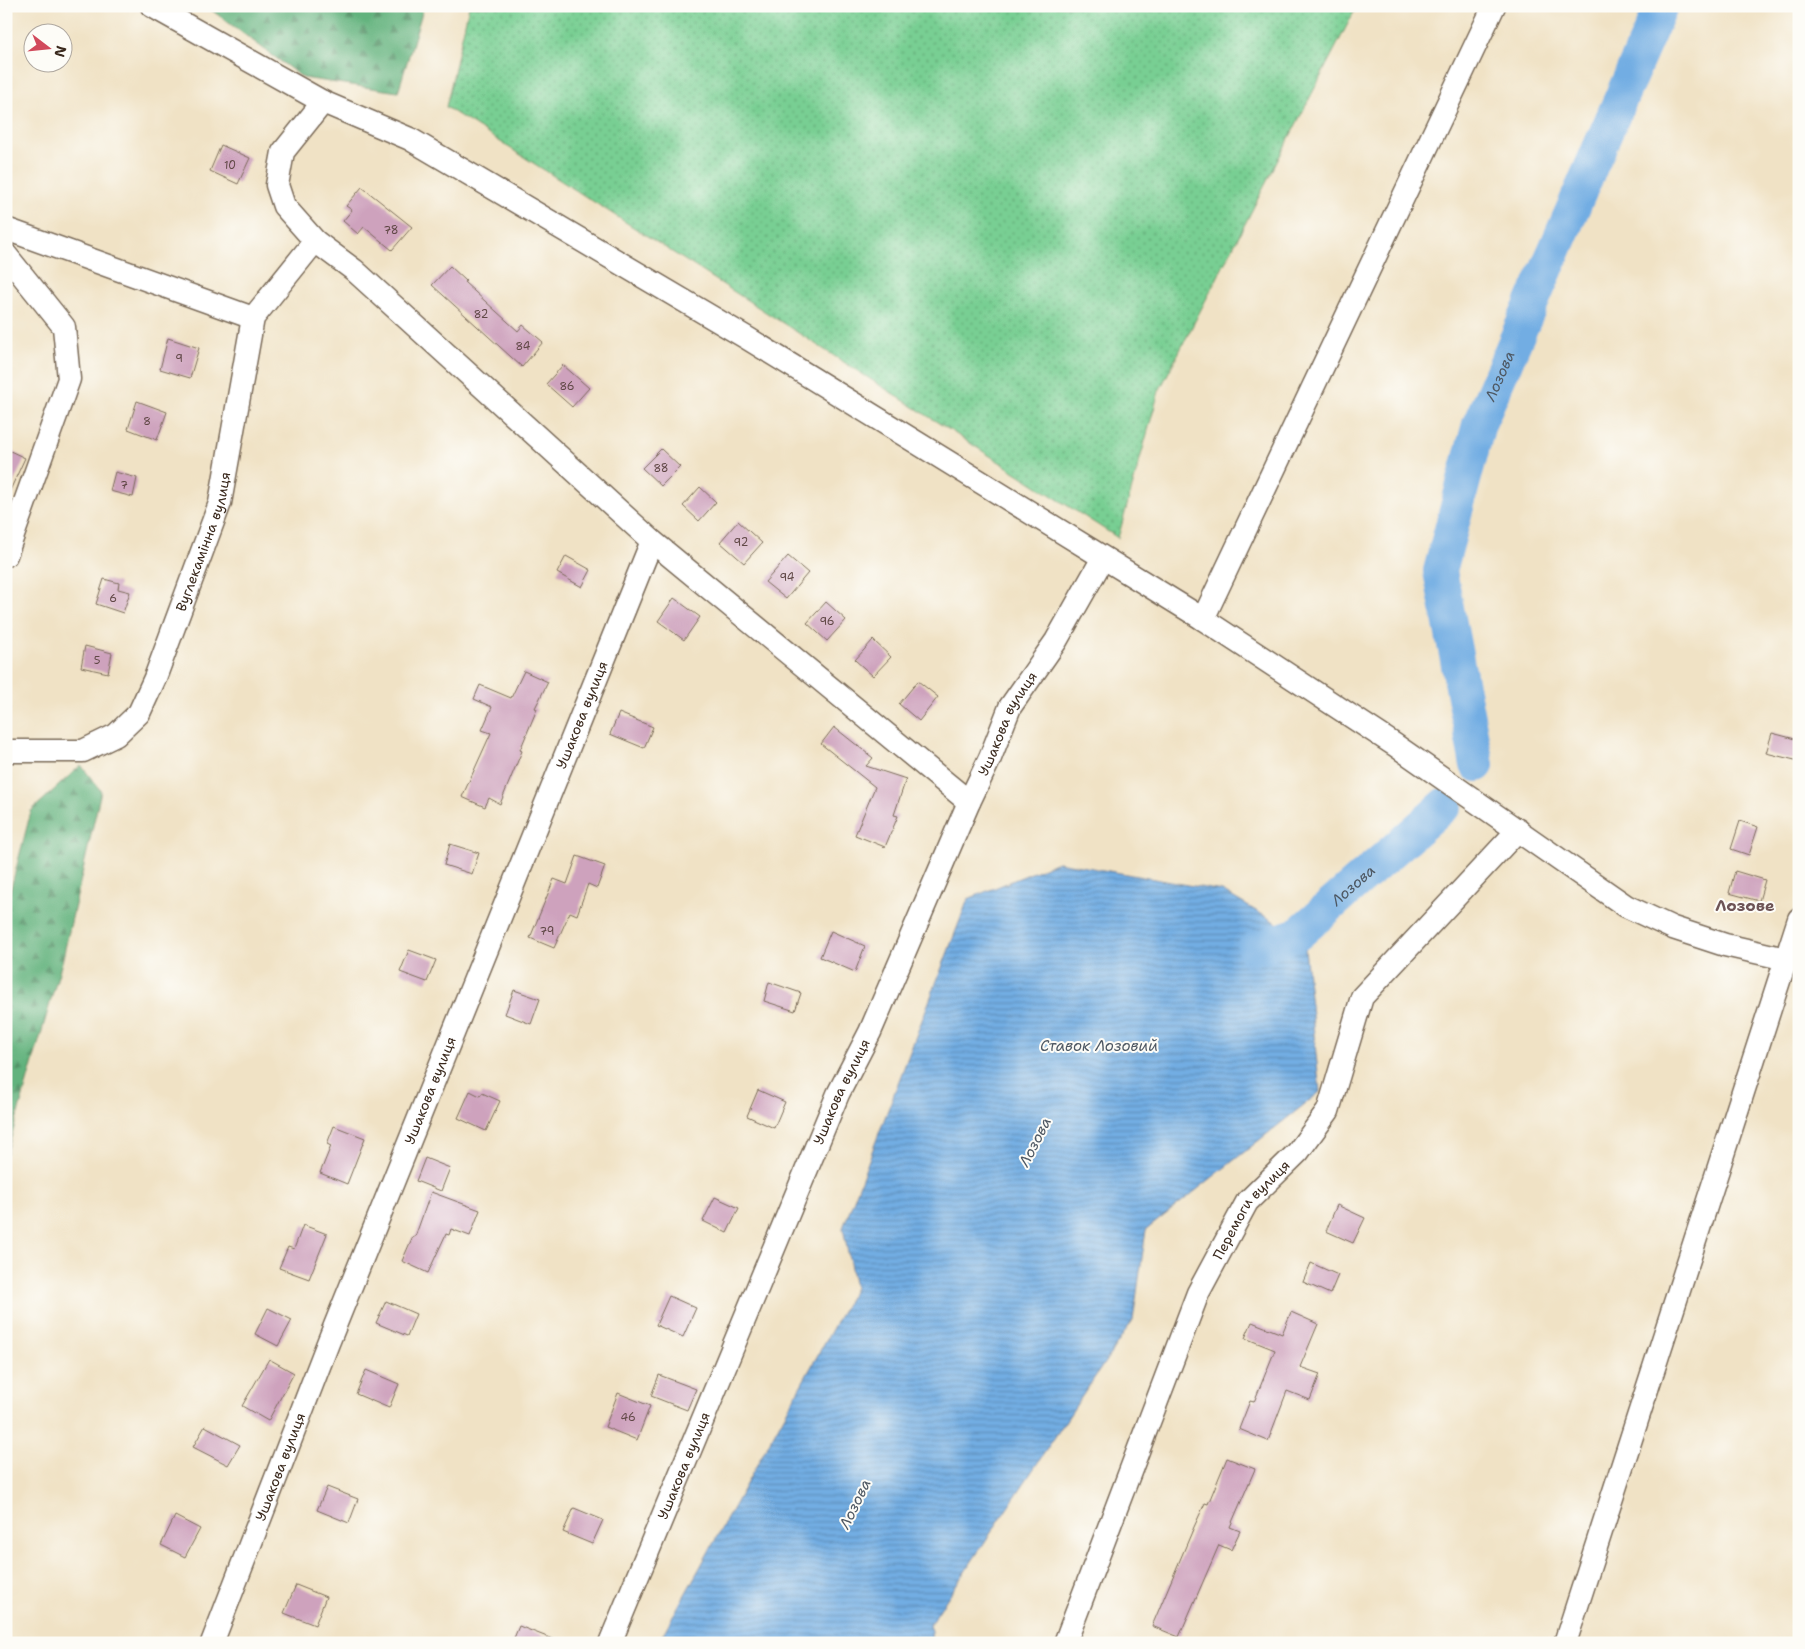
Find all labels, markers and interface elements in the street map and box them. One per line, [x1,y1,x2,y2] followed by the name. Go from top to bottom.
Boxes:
[22,22,72,72] north arrow
[50,44,71,59] text: N
[224,158,236,173] house number: 10
[384,223,398,238] house number: 78
[474,307,488,322] house number: 82
[516,339,531,354] house number: 84
[1480,348,1520,405] water label: Лозова
[175,351,183,366] house number: 9
[559,379,575,394] house number: 86
[143,414,151,429] house number: 8
[653,461,669,476] house number: 88
[172,470,234,614] street label: Вуглекамінна вулиця
[120,478,128,493] house number: 7
[734,535,748,550] house number: 92
[780,570,795,585] house number: 94
[109,591,117,606] house number: 6
[819,614,835,629] house number: 96
[94,653,101,668] house number: 5
[552,658,612,772] street label: Ушакова вулиця
[974,668,1041,779] street label: Ушакова вулиця
[1326,861,1380,911] water label: Лозова
[1715,895,1775,916] district label: Лозове
[540,924,555,939] house number: 79
[400,1034,460,1147] street label: Ушакова вулиця
[809,1036,874,1147] street label: Ушакова вулиця
[1040,1036,1158,1056] water label: Ставок Лозовий
[1014,1114,1056,1171] water label: Лозова
[1209,1156,1294,1263] street label: Перемоги вулиця
[653,1409,714,1522] street label: Ушакова вулиця
[251,1410,309,1523] street label: Ушакова вулиця
[620,1410,636,1425] house number: 46
[834,1476,876,1533] water label: Лозова

